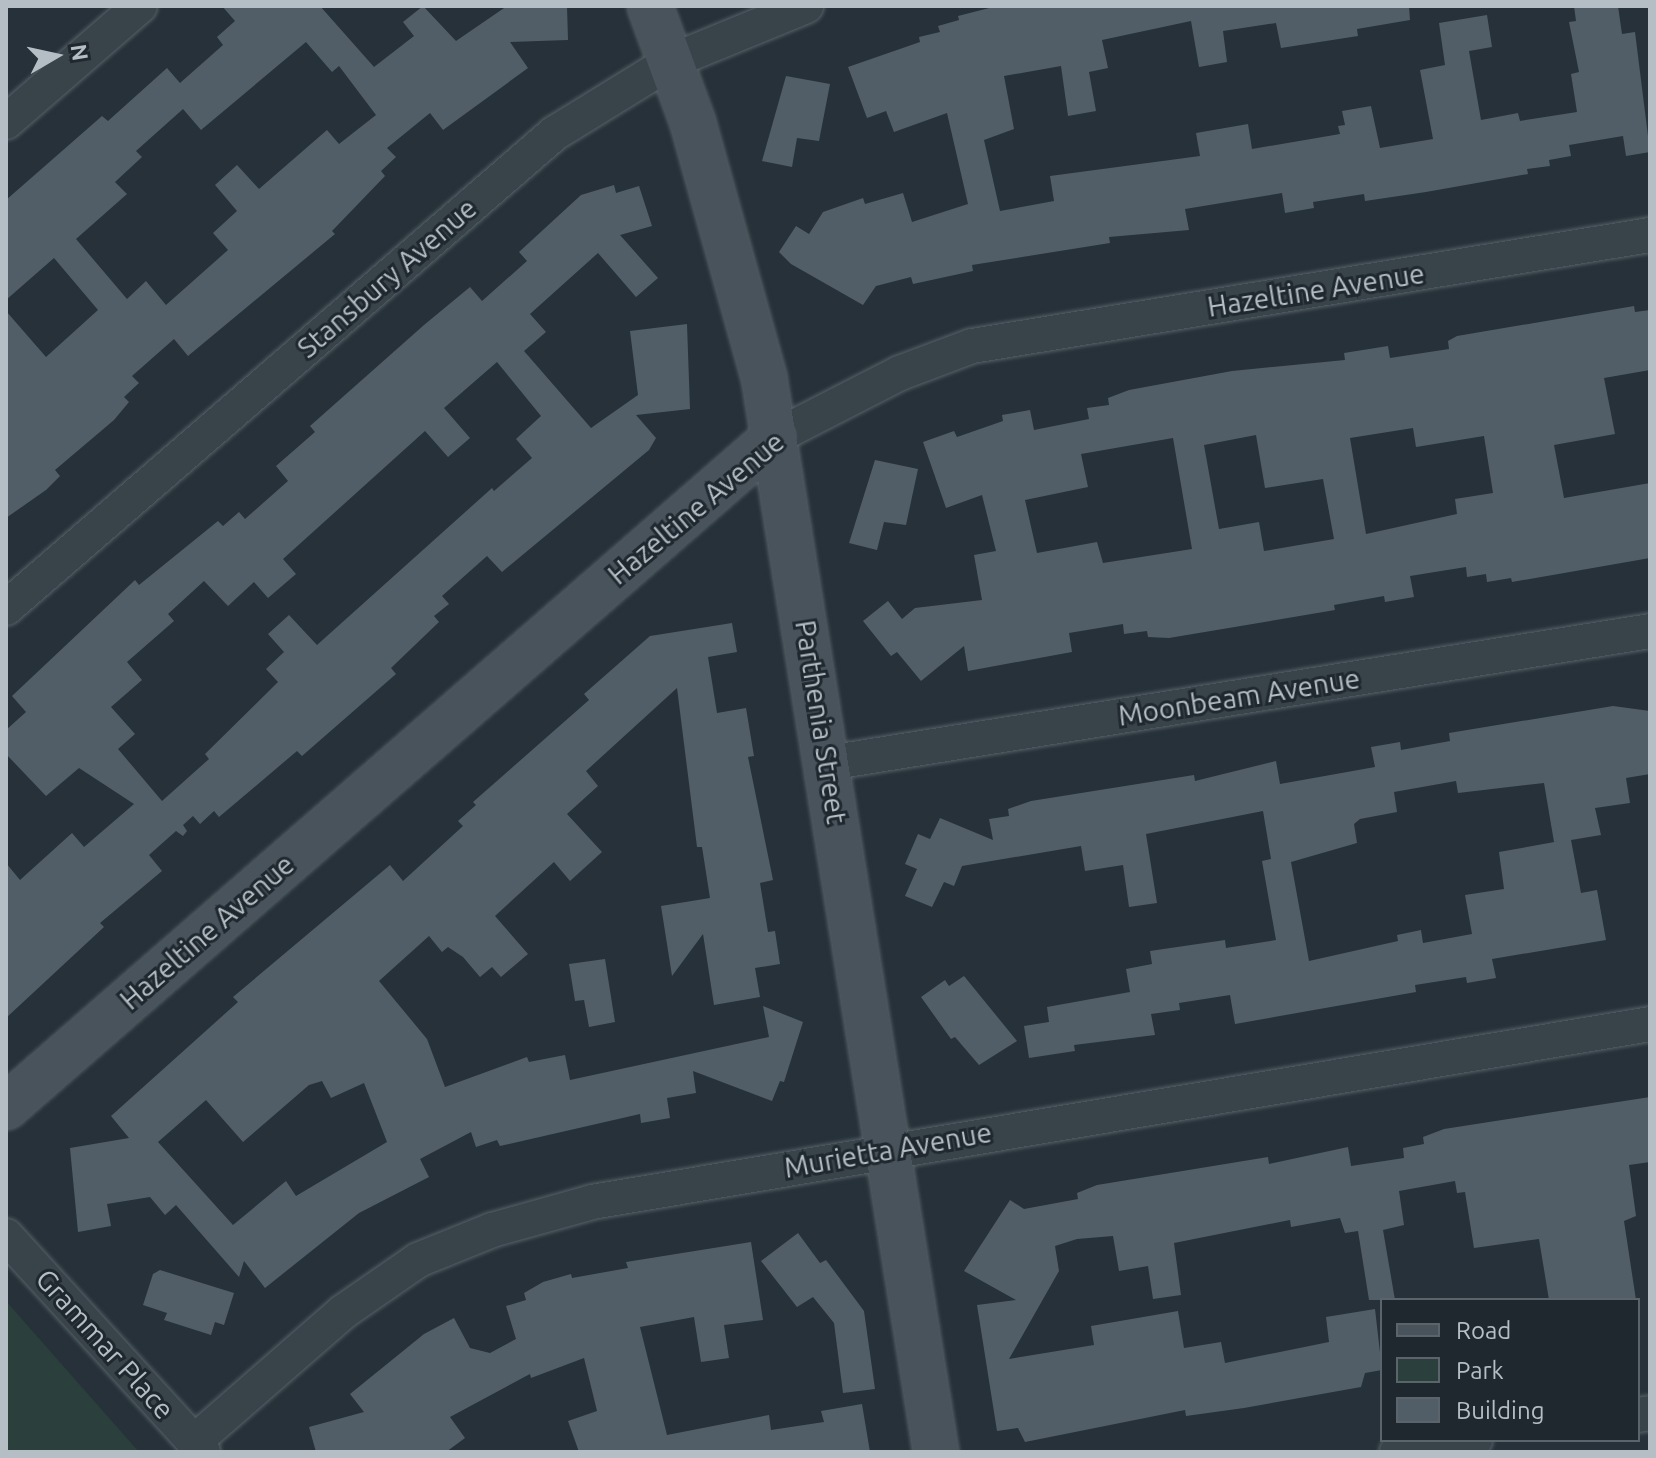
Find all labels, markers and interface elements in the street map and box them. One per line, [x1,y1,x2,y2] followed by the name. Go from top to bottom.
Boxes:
[16,16,96,96] north arrow
[67,42,94,62] text: N
[291,191,483,365] street label: Stansbury Avenue
[1205,256,1427,324] street label: Hazeltine Avenue
[601,425,791,591] street label: Hazeltine Avenue
[788,618,854,826] street label: Parthenia Street
[1116,661,1362,733] street label: Moonbeam Avenue
[113,847,301,1017] street label: Hazeltine Avenue
[782,1115,994,1185] street label: Murietta Avenue
[29,1262,181,1426] street label: Grammar Place
[1380,1298,1640,1442] legend
[1456,1317,1511,1344] text: Road
[1456,1357,1504,1384] text: Park
[1456,1397,1544,1424] text: Building

